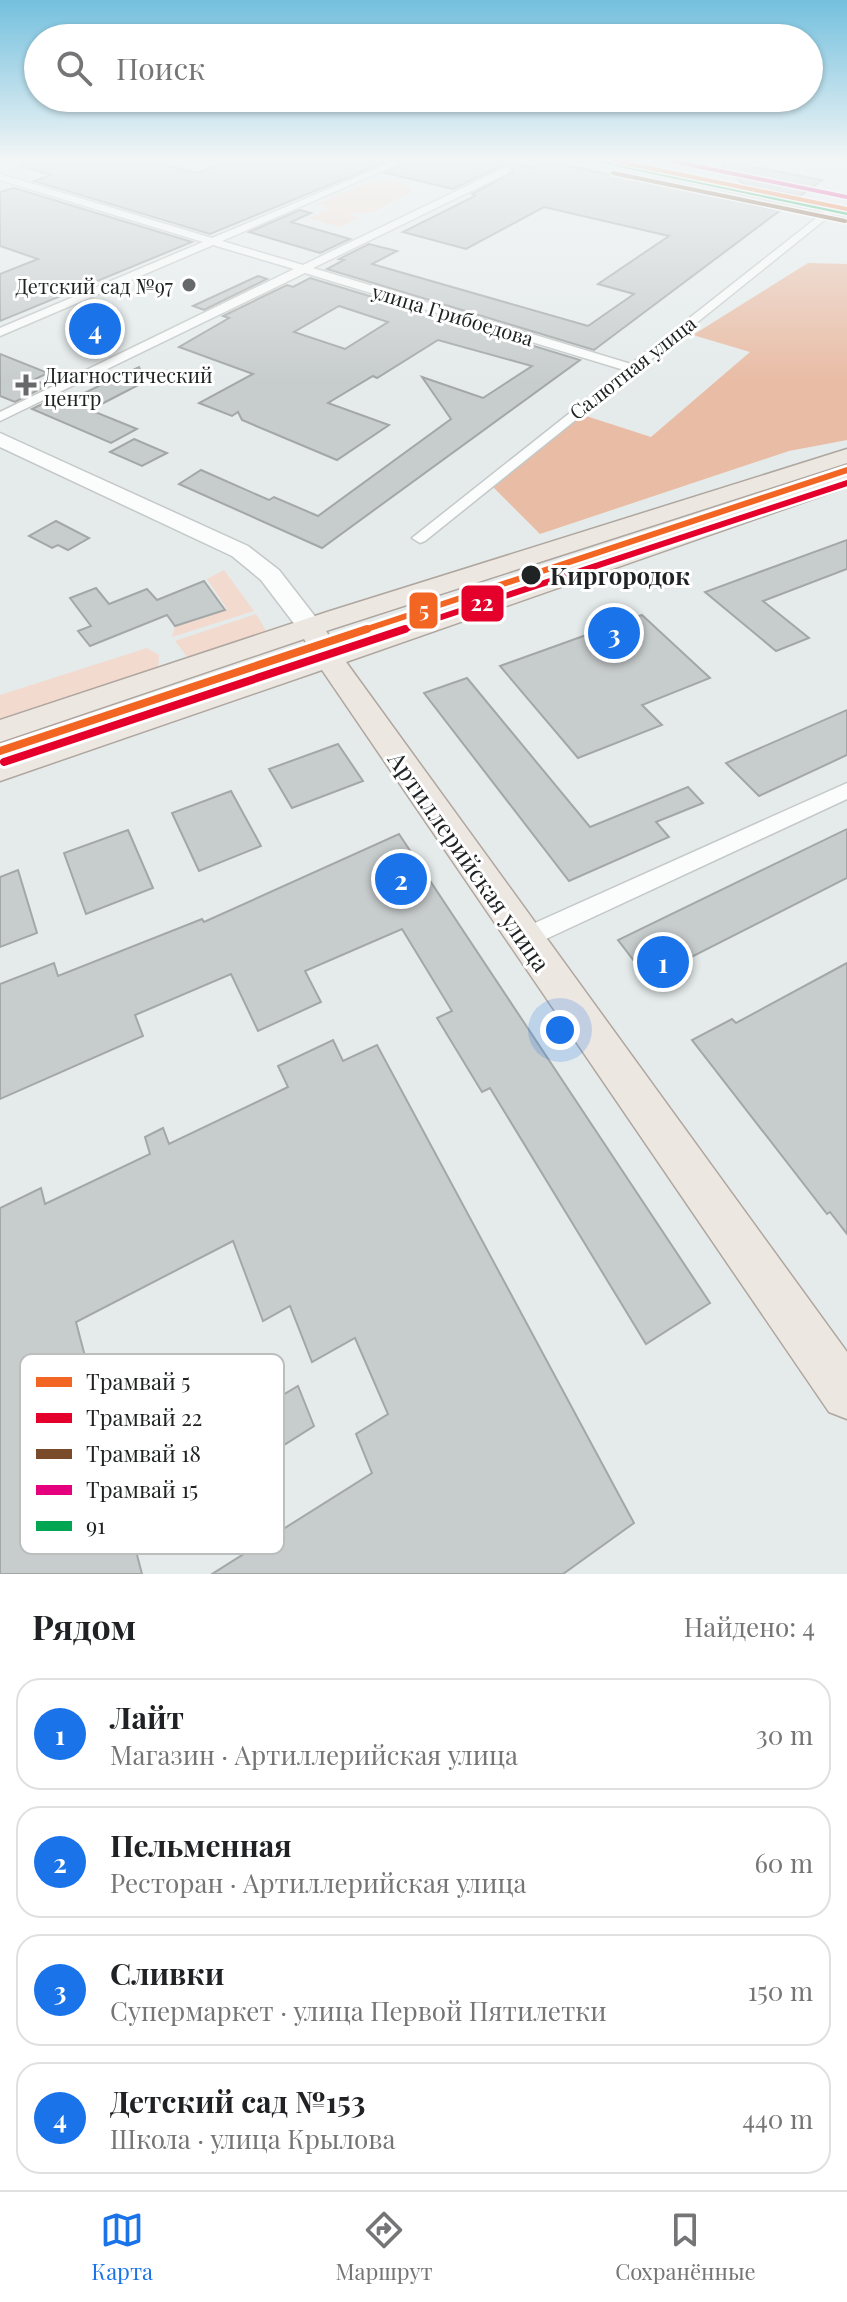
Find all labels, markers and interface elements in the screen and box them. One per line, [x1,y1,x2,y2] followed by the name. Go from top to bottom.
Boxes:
[24,24,823,112] search box
[52,46,96,90] icon: search
[116,48,205,88] text: Поиск
[16,272,173,299] place label: Детский сад №97
[180,276,198,294] marker: Детский сад №97
[368,276,537,351] street label: улица Грибоедова
[69,299,121,359] pin: 4
[563,309,701,425] street label: Салютная улица
[44,361,212,411] place label: Диагностический центр
[15,374,37,396] marker: Диагностический центр
[550,559,690,591] place label: Киргородок
[519,563,543,587] marker: Киргородок
[460,584,505,623] line badge: 22
[470,587,494,617] text: 22
[408,591,439,630] line badge: 5
[419,594,429,624] text: 5
[588,603,640,663] pin: 3
[381,744,558,977] street label: Артиллерийская улица
[375,849,427,909] pin: 2
[637,932,689,992] pin: 1
[540,1010,580,1050] your location
[20,1354,284,1554] legend
[86,1366,190,1396] text: Трамвай 5
[86,1402,202,1432] text: Трамвай 22
[86,1438,201,1468] text: Трамвай 18
[86,1474,198,1504] text: Трамвай 15
[86,1510,105,1540] text: 91
[32,1603,136,1649] text: Рядом
[684,1609,815,1644] text: Найдено: 4
[110,1697,184,1737] text: Лайт
[55,1717,65,1752] text: 1
[756,1717,813,1752] text: 30 m
[110,1737,518,1772] text: Магазин · Артиллерийская улица
[110,1825,292,1865] text: Пельменная
[53,1845,67,1880] text: 2
[754,1845,813,1880] text: 60 m
[110,1865,526,1900] text: Ресторан · Артиллерийская улица
[110,1953,224,1993] text: Сливки
[54,1973,66,2008] text: 3
[748,1973,813,2008] text: 150 m
[110,1993,607,2028] text: Супермаркет · улица Первой Пятилетки
[110,2081,365,2121] text: Детский сад №153
[53,2101,67,2136] text: 4
[742,2101,813,2136] text: 440 m
[110,2121,395,2156] text: Школа · улица Крылова
[91,2208,153,2286] tab: Карта
[336,2208,433,2286] tab: Маршрут
[615,2208,756,2286] tab: Сохранённые

